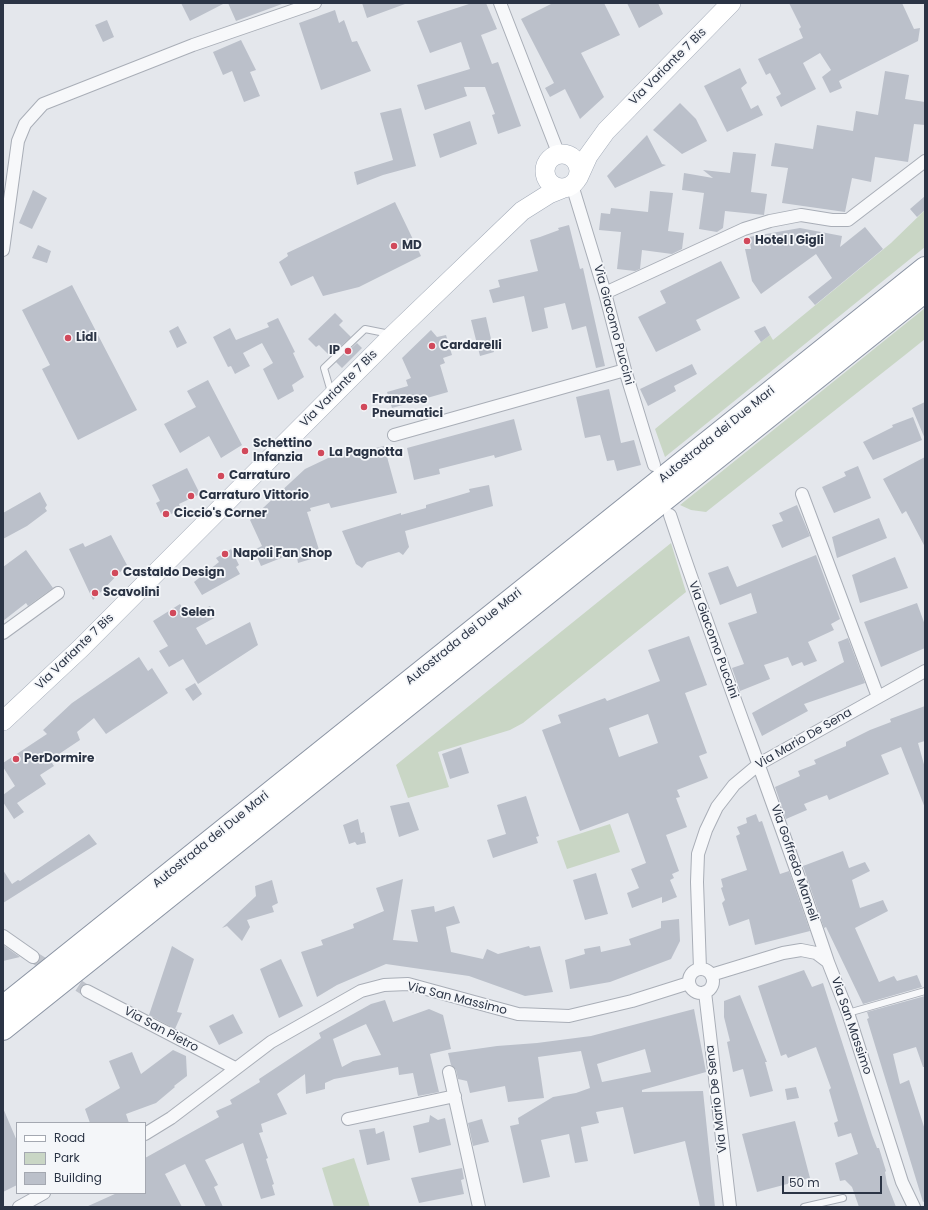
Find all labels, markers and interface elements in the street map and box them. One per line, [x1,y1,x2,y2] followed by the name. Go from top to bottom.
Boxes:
[626,25,710,109] street label: Via Variante 7 Bis
[755,234,824,248] place label: Hotel I Gigli
[742,236,752,246] marker: Hotel I Gigli
[402,239,422,253] place label: MD
[389,241,399,251] marker: MD
[590,263,636,387] street label: Via Giacomo Puccini
[76,331,97,345] place label: Lidl
[63,333,73,343] marker: Lidl
[440,339,502,353] place label: Cardarelli
[427,341,437,351] marker: Cardarelli
[329,344,340,358] place label: IP
[343,346,353,356] marker: IP
[297,347,381,431] street label: Via Variante 7 Bis
[656,384,778,486] street label: Autostrada dei Due Mari
[372,393,443,421] place label: Franzese Pneumatici
[359,402,369,412] marker: Franzese Pneumatici
[253,437,312,465] place label: Schettino Infanzia
[240,446,250,456] marker: Schettino Infanzia
[329,446,403,460] place label: La Pagnotta
[316,448,326,458] marker: La Pagnotta
[229,469,290,483] place label: Carraturo
[216,471,226,481] marker: Carraturo
[199,489,309,503] place label: Carraturo Vittorio
[186,491,196,501] marker: Carraturo Vittorio
[174,507,267,521] place label: Ciccio's Corner
[161,509,171,519] marker: Ciccio's Corner
[233,547,332,561] place label: Napoli Fan Shop
[220,549,230,559] marker: Napoli Fan Shop
[123,566,224,580] place label: Castaldo Design
[110,568,120,578] marker: Castaldo Design
[685,579,741,701] street label: Via Giacomo Puccini
[103,586,160,600] place label: Scavolini
[403,586,525,688] street label: Autostrada dei Due Mari
[90,588,100,598] marker: Scavolini
[181,606,215,620] place label: Selen
[168,608,178,618] marker: Selen
[33,611,117,693] street label: Via Variante 7 Bis
[753,706,855,772] street label: Via Mario De Sena
[24,752,94,766] place label: PerDormire
[11,754,21,764] marker: PerDormire
[150,789,272,891] street label: Autostrada dei Due Mari
[767,803,821,923] street label: Via Goffredo Mameli
[828,975,874,1077] street label: Via San Massimo
[406,980,508,1018] street label: Via San Massimo
[121,1004,201,1056] street label: Via San Pietro
[703,1044,731,1154] street label: Via Mario De Sena
[16,1122,146,1194] legend
[54,1129,85,1146] text: Road
[54,1149,80,1166] text: Park
[784,1168,884,1194] scale bar
[54,1169,102,1186] text: Building
[789,1174,820,1191] text: 50 m

